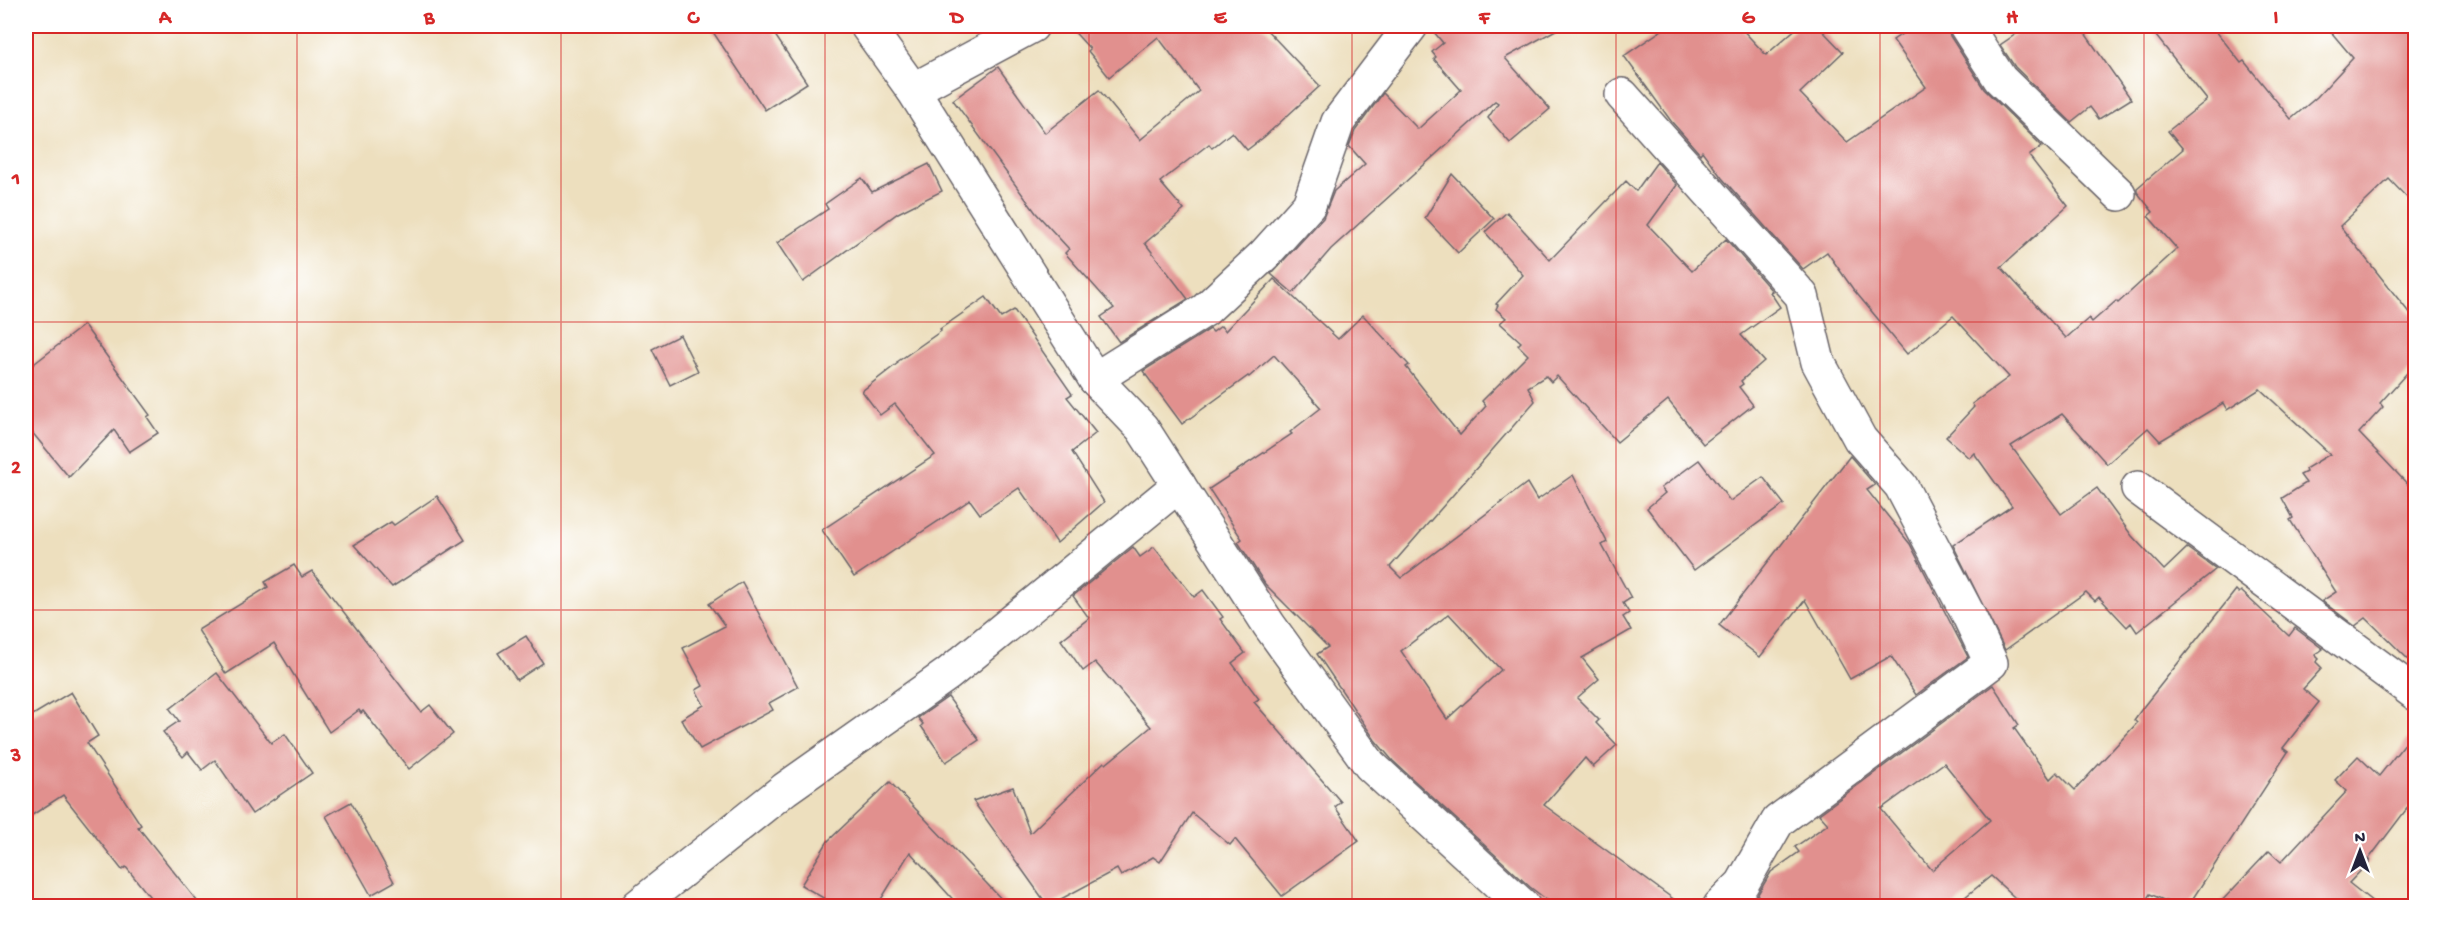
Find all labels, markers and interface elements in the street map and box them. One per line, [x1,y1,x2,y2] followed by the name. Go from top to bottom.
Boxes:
[158,8,173,31] text: A
[423,8,435,31] text: B
[687,8,701,31] text: C
[948,8,964,31] text: D
[1214,8,1228,31] text: E
[1478,8,1491,31] text: F
[1742,8,1756,31] text: G
[2006,8,2018,31] text: H
[2274,8,2279,31] text: I
[11,169,20,192] text: 1
[11,458,21,481] text: 2
[10,746,21,769] text: 3
[2330,821,2390,881] north arrow
[2355,830,2366,849] text: N

